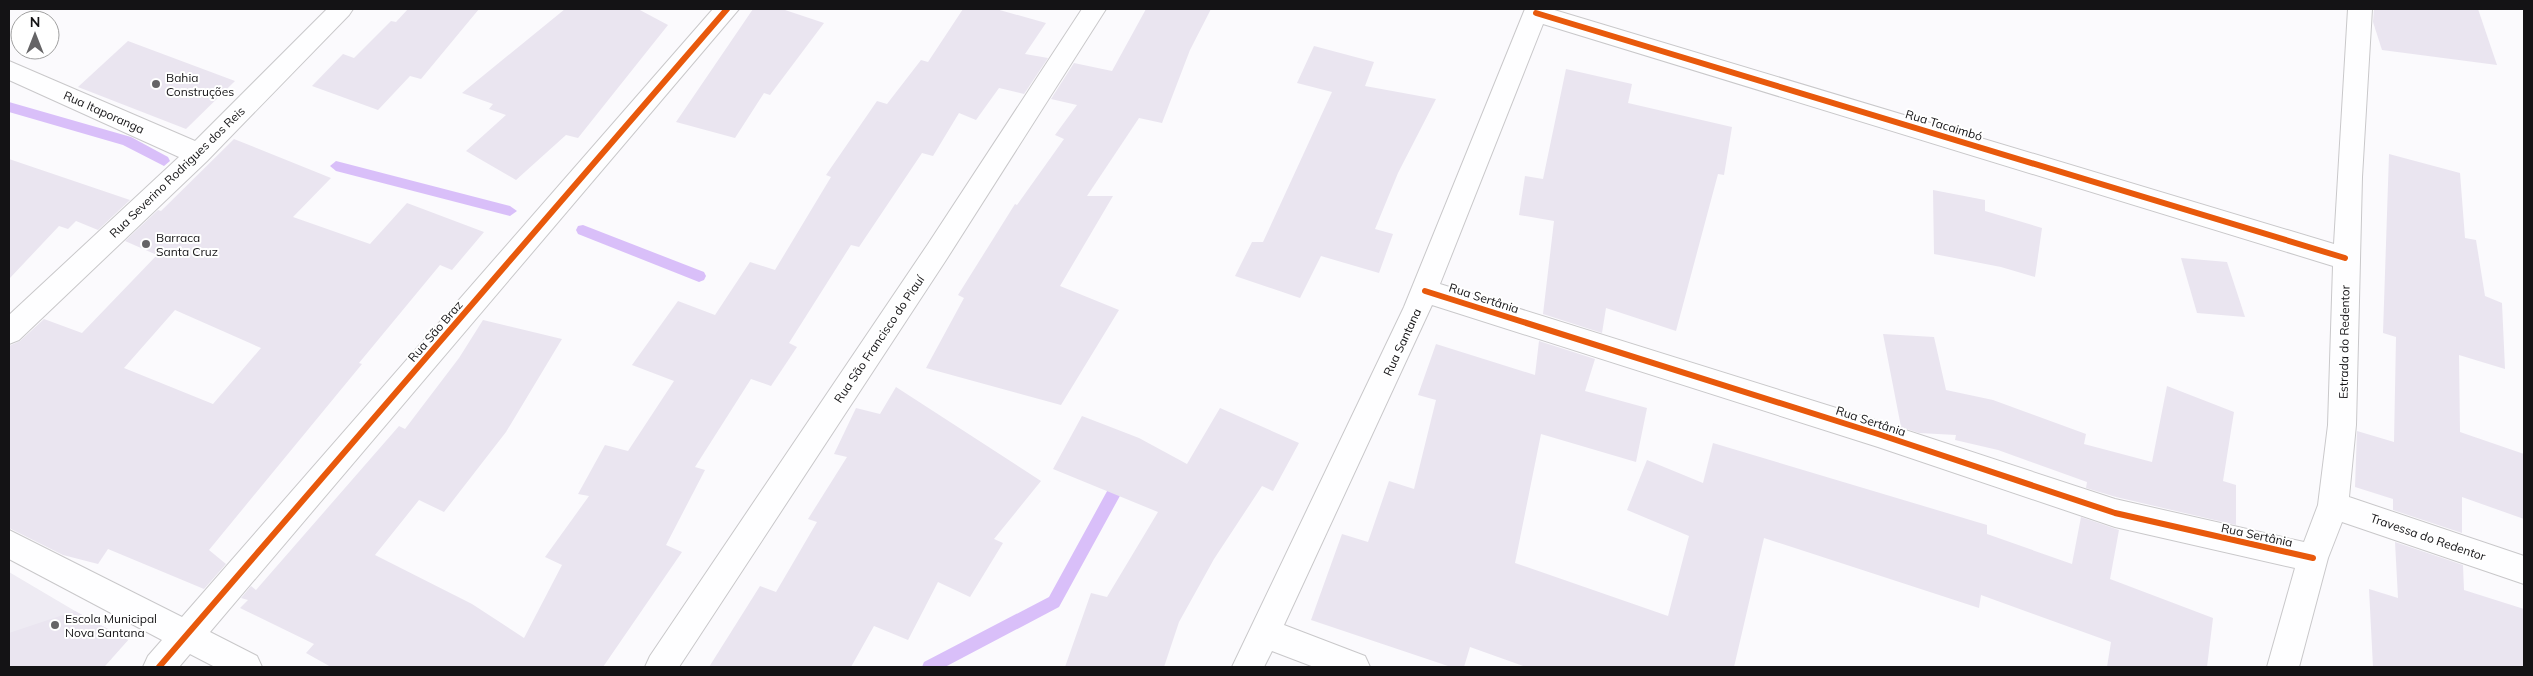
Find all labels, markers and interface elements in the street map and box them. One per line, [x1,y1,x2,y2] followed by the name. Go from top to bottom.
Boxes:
[10,10,60,60] north arrow
[30,13,40,31] text: N
[166,70,234,99] place label: Bahia Construções
[150,78,162,90] marker: Bahia Construções
[61,87,147,137] street label: Rua Itaporanga
[106,103,248,241] street label: Rua Severino Rodrigues dos Reis
[1904,106,1984,144] street label: Rua Tacaimbó
[156,230,218,259] place label: Barraca Santa Cruz
[140,238,152,250] marker: Barraca Santa Cruz
[831,271,928,406] street label: Rua São Francisco do Piauí
[1447,280,1521,316] street label: Rua Sertânia
[2336,284,2353,399] street label: Estrada do Redentor
[404,297,466,365] street label: Rua São Braz
[1380,306,1424,378] street label: Rua Santana
[1834,403,1908,439] street label: Rua Sertânia
[2368,510,2488,564] street label: Travessa do Redentor
[2220,520,2294,550] street label: Rua Sertânia
[65,611,157,640] place label: Escola Municipal Nova Santana
[49,619,61,631] marker: Escola Municipal Nova Santana

